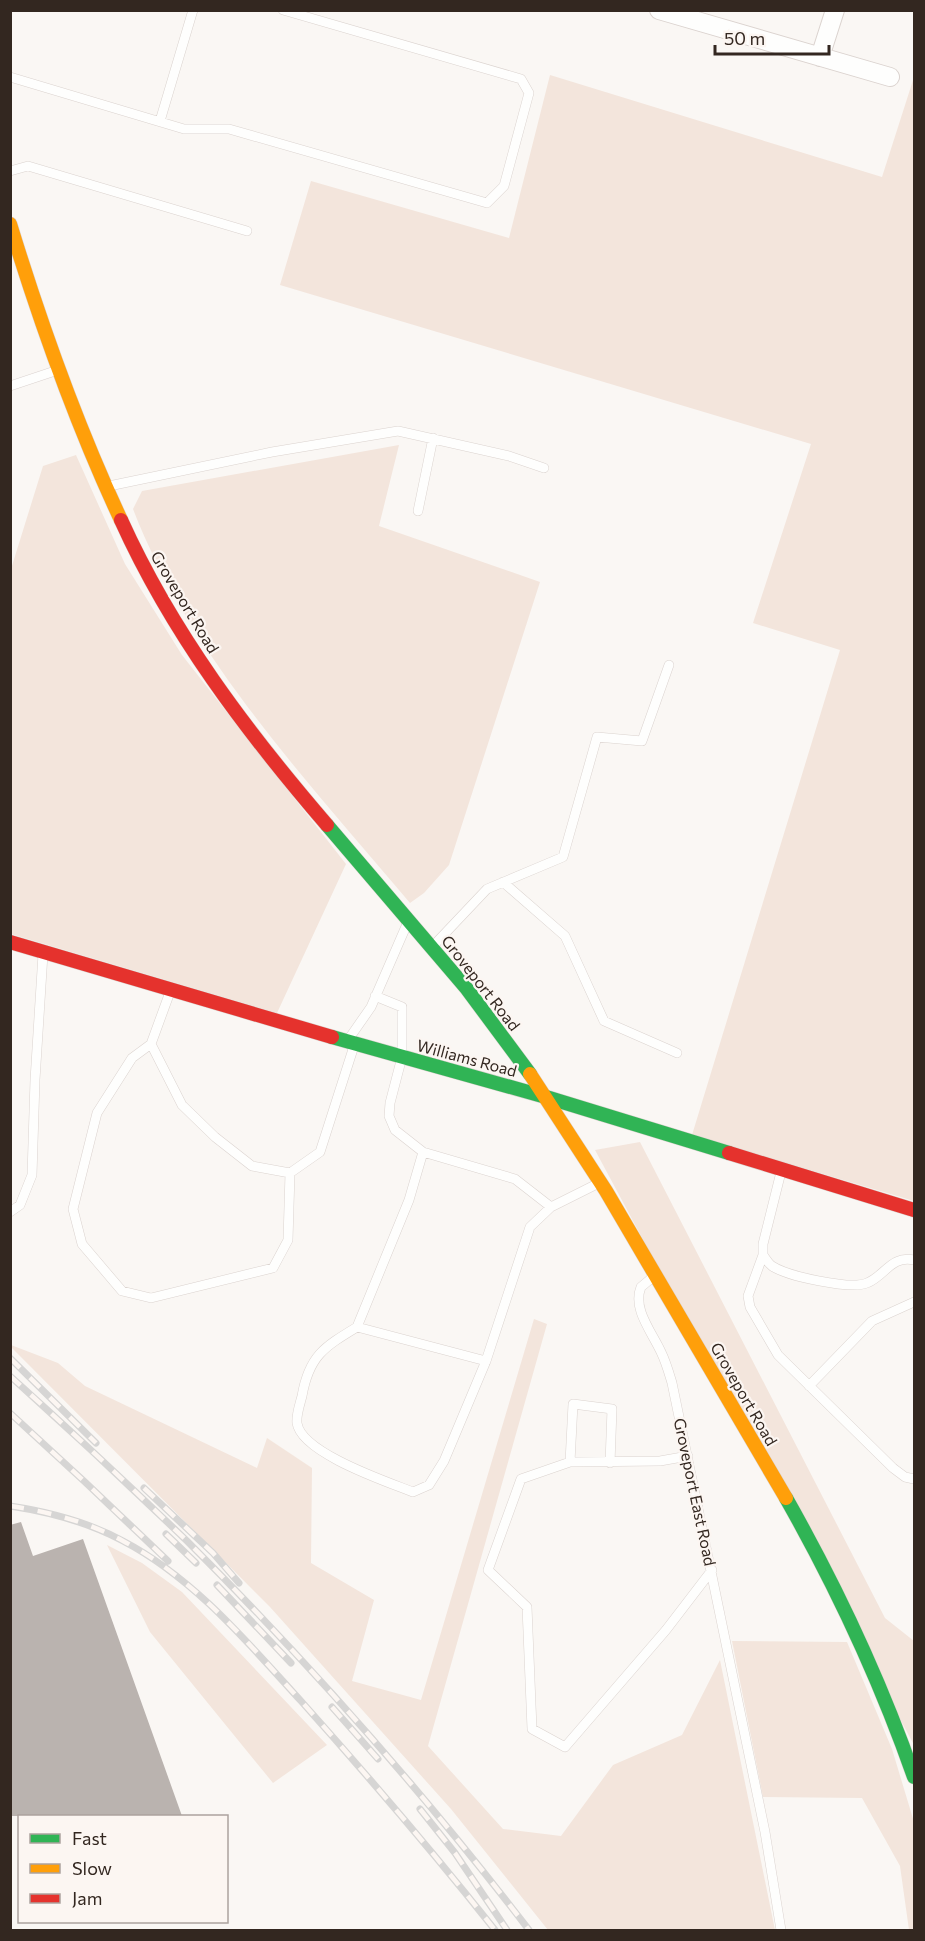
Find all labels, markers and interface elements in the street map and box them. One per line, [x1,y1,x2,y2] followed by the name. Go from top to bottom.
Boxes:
[715,18,829,56] scale bar
[724,27,765,49] text: 50 m
[147,547,223,656] street label: Groveport Road
[438,931,525,1034] street label: Groveport Road
[415,1035,519,1080] street label: Williams Road
[707,1339,782,1449] street label: Groveport Road
[671,1416,720,1568] street label: Groveport East Road
[18,1815,228,1923] legend
[72,1827,107,1849] text: Fast
[72,1857,112,1879] text: Slow
[72,1887,102,1909] text: Jam

